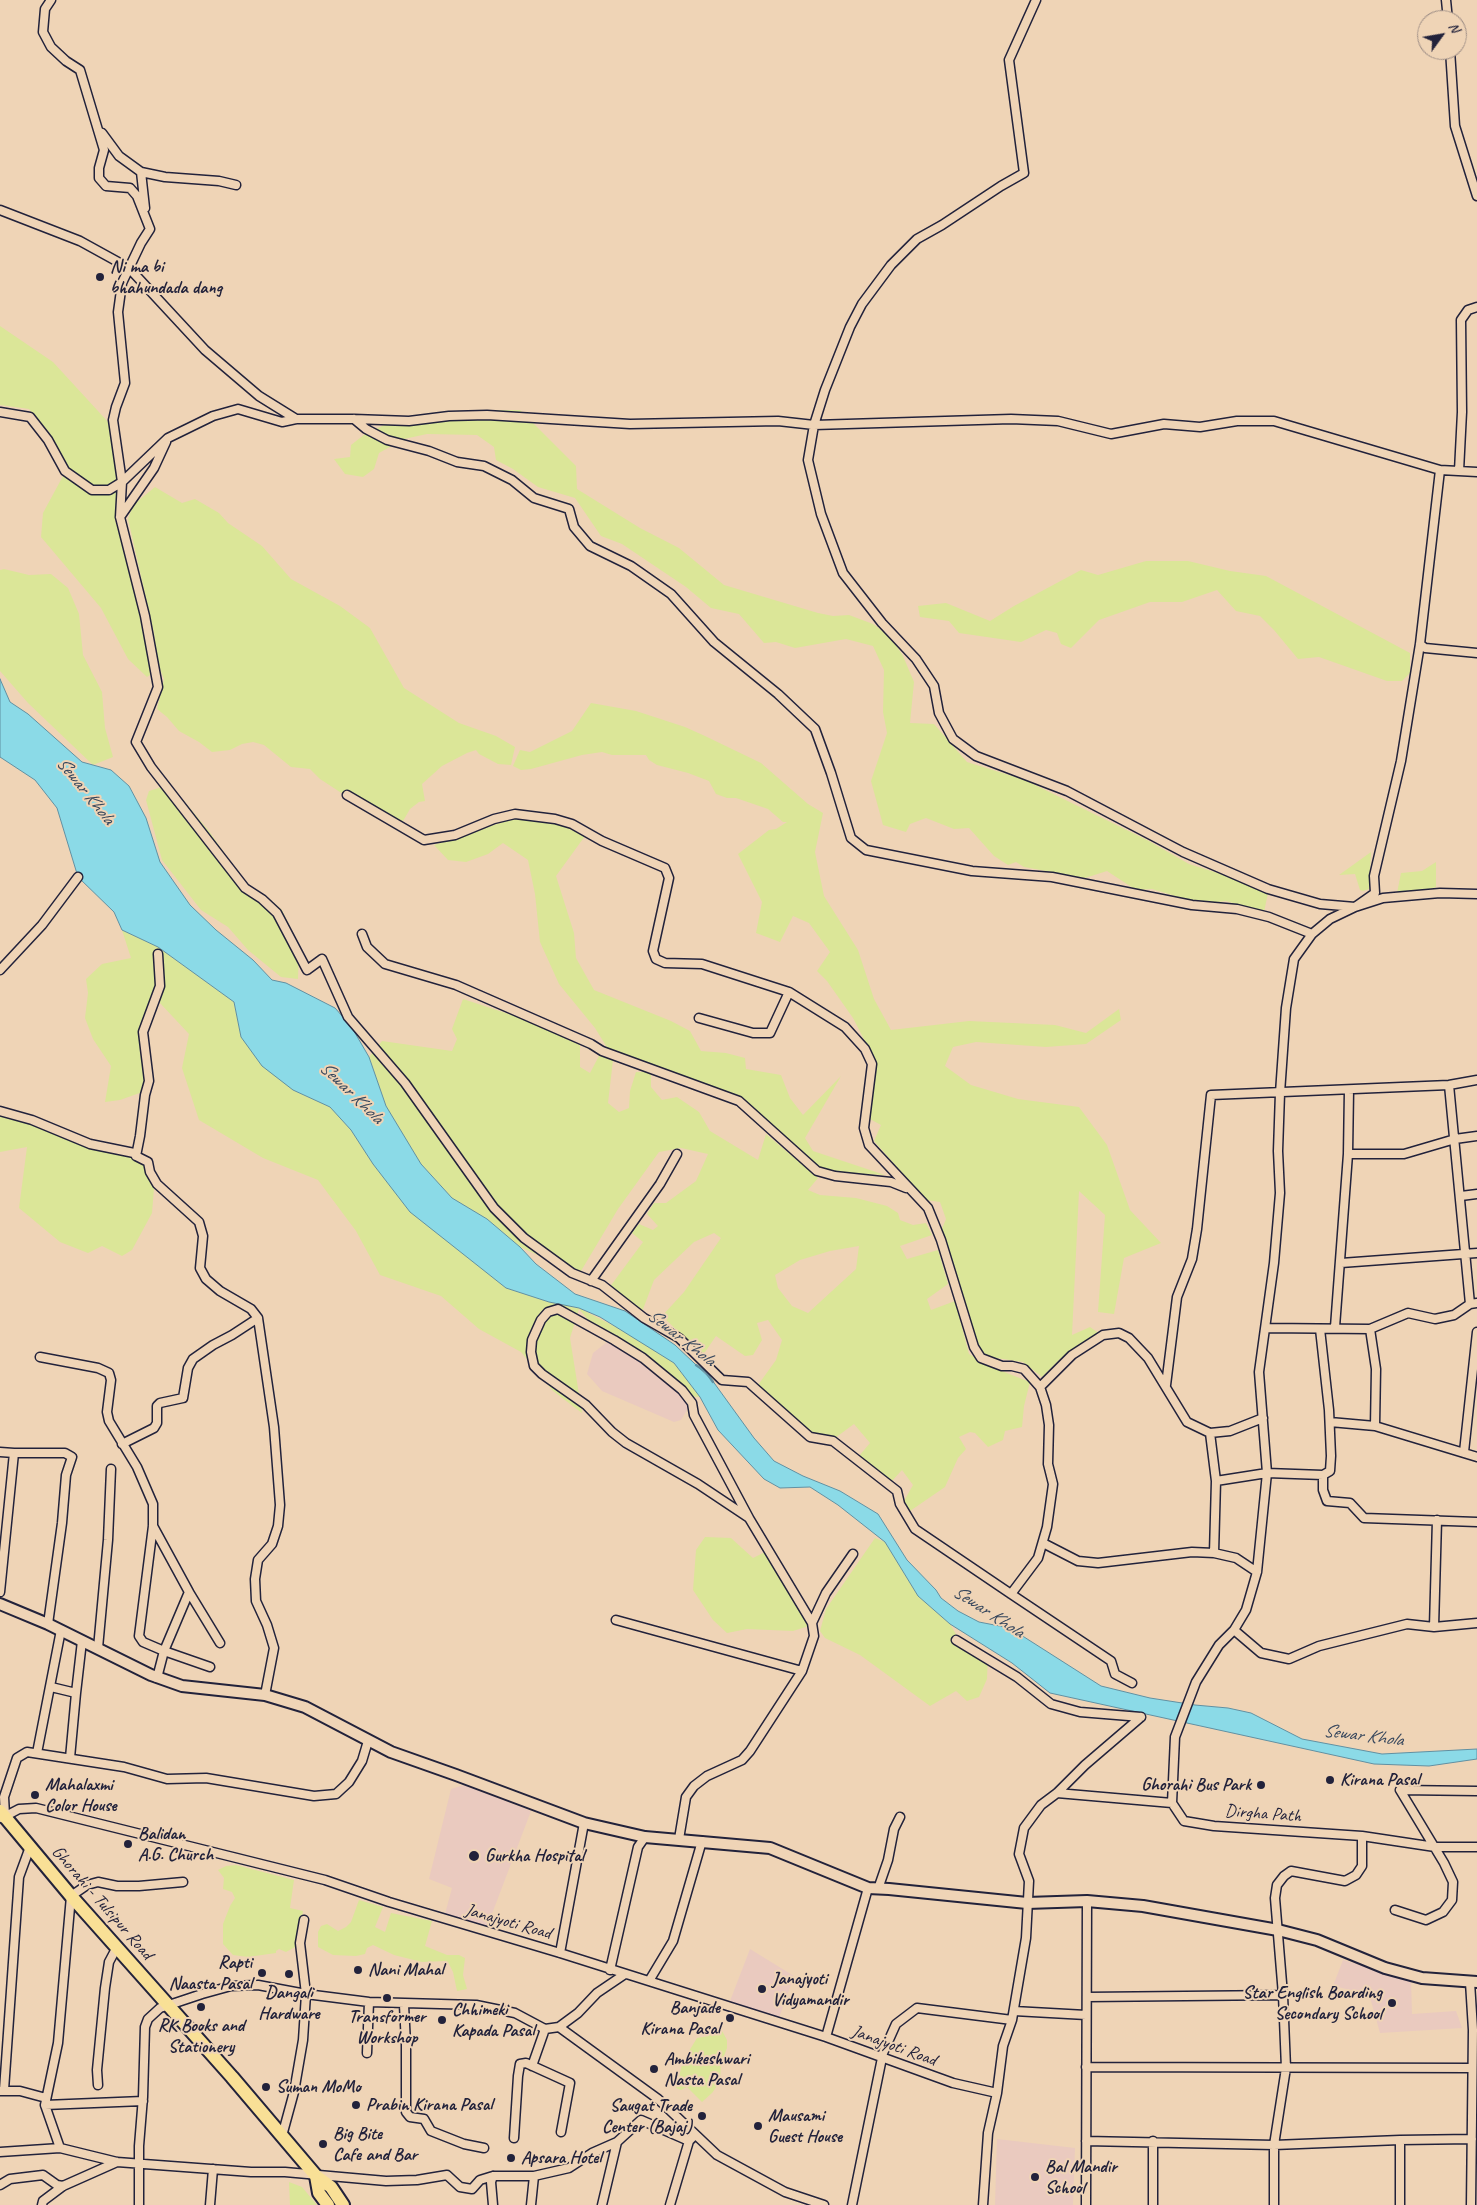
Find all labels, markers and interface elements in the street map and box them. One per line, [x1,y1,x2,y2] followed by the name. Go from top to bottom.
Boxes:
[1417,10,1467,60] north arrow
[1445,19,1464,35] text: N
[110,256,222,298] place label: Ni ma bi bhahundada dang
[94,271,106,283] marker: Ni ma bi bhahundada dang
[51,753,119,829] water label: Sewar Khola
[314,1057,388,1129] water label: Sewar Khola
[642,1304,720,1372] water label: Sewar Khola
[948,1581,1028,1643] water label: Sewar Khola
[1322,1720,1404,1752] water label: Sewar Khola
[1340,1769,1419,1791] place label: Kirana Pasal
[45,1774,116,1816] place label: Mahalaxmi Color House
[1141,1774,1251,1796] place label: Ghorahi Bus Park
[1324,1774,1336,1786] marker: Kirana Pasal
[1255,1779,1267,1791] marker: Ghorahi Bus Park
[29,1789,41,1801] marker: Mahalaxmi Color House
[1224,1801,1302,1827] street label: Dirgha Path
[138,1823,213,1866] place label: Balidan A.G. Church
[122,1838,134,1850] marker: Balidan A.G. Church
[47,1842,157,1964] street label: Ghorahi - Tulsipur Road
[485,1845,584,1867] place label: Gurkha Hospital
[467,1849,481,1863] marker: Gurkha Hospital
[462,1899,554,1945] street label: Janajyoti Road
[169,1952,252,1995] place label: Rapti Naasta Pasal
[368,1959,444,1981] place label: Nani Mahal
[352,1964,364,1976] marker: Nani Mahal
[256,1967,268,1979] marker: Rapti Naasta Pasal
[283,1968,295,1980] marker: Dangali Hardware
[772,1968,848,2010] place label: Janajyoti Vidyamandir
[258,1982,320,2025] place label: Dangali Hardware
[1242,1982,1382,2025] place label: Star English Boarding Secondary School
[756,1983,768,1995] marker: Janajyoti Vidyamandir
[381,1992,393,2004] marker: Transformer Workshop
[641,1997,720,2040] place label: Banjade Kirana Pasal
[1386,1997,1398,2009] marker: Star English Boarding Secondary School
[452,1999,534,2042] place label: Chhimeki Kapada Pasal
[195,2001,207,2013] marker: RK Books and Stationery
[349,2006,425,2048] place label: Transformer Workshop
[724,2012,736,2024] marker: Banjade Kirana Pasal
[436,2014,448,2026] marker: Chhimeki Kapada Pasal
[158,2015,244,2058] place label: RK Books and Stationery
[849,2021,939,2071] street label: Janajyoti Road
[664,2048,749,2090] place label: Ambikeshwari Nasta Pasal
[648,2063,660,2075] marker: Ambikeshwari Nasta Pasal
[276,2076,361,2098] place label: Suman MoMo
[260,2081,272,2093] marker: Suman MoMo
[366,2094,492,2116] place label: Prabin Kirana Pasal
[602,2095,692,2138] place label: Saugat Trade Center (Bajaj)
[350,2099,362,2111] marker: Prabin Kirana Pasal
[768,2105,842,2148] place label: Mausami Guest House
[696,2110,708,2122] marker: Saugat Trade Center (Bajaj)
[752,2120,764,2132] marker: Mausami Guest House
[333,2123,417,2166] place label: Big Bite Cafe and Bar
[317,2138,329,2150] marker: Big Bite Cafe and Bar
[521,2147,602,2169] place label: Apsara Hotel
[505,2152,517,2164] marker: Apsara Hotel
[1045,2156,1117,2198] place label: Bal Mandir School
[1029,2171,1041,2183] marker: Bal Mandir School

